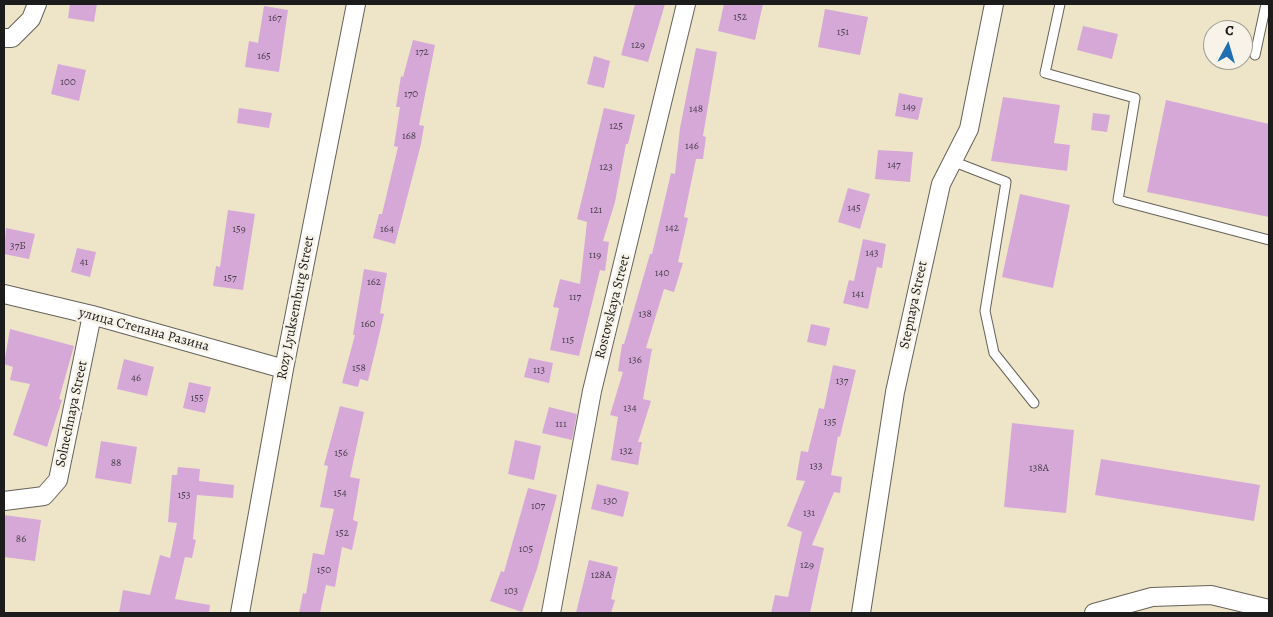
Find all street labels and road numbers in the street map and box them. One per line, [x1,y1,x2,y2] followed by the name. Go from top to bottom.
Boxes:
[274,235,318,381] street label: Rozy Lyuksemburg Street
[592,253,634,361] street label: Rostovskaya Street
[896,260,932,350] street label: Stepnaya Street
[77,304,211,356] street label: улица Степана Разина
[52,359,92,469] street label: Solnechnaya Street

